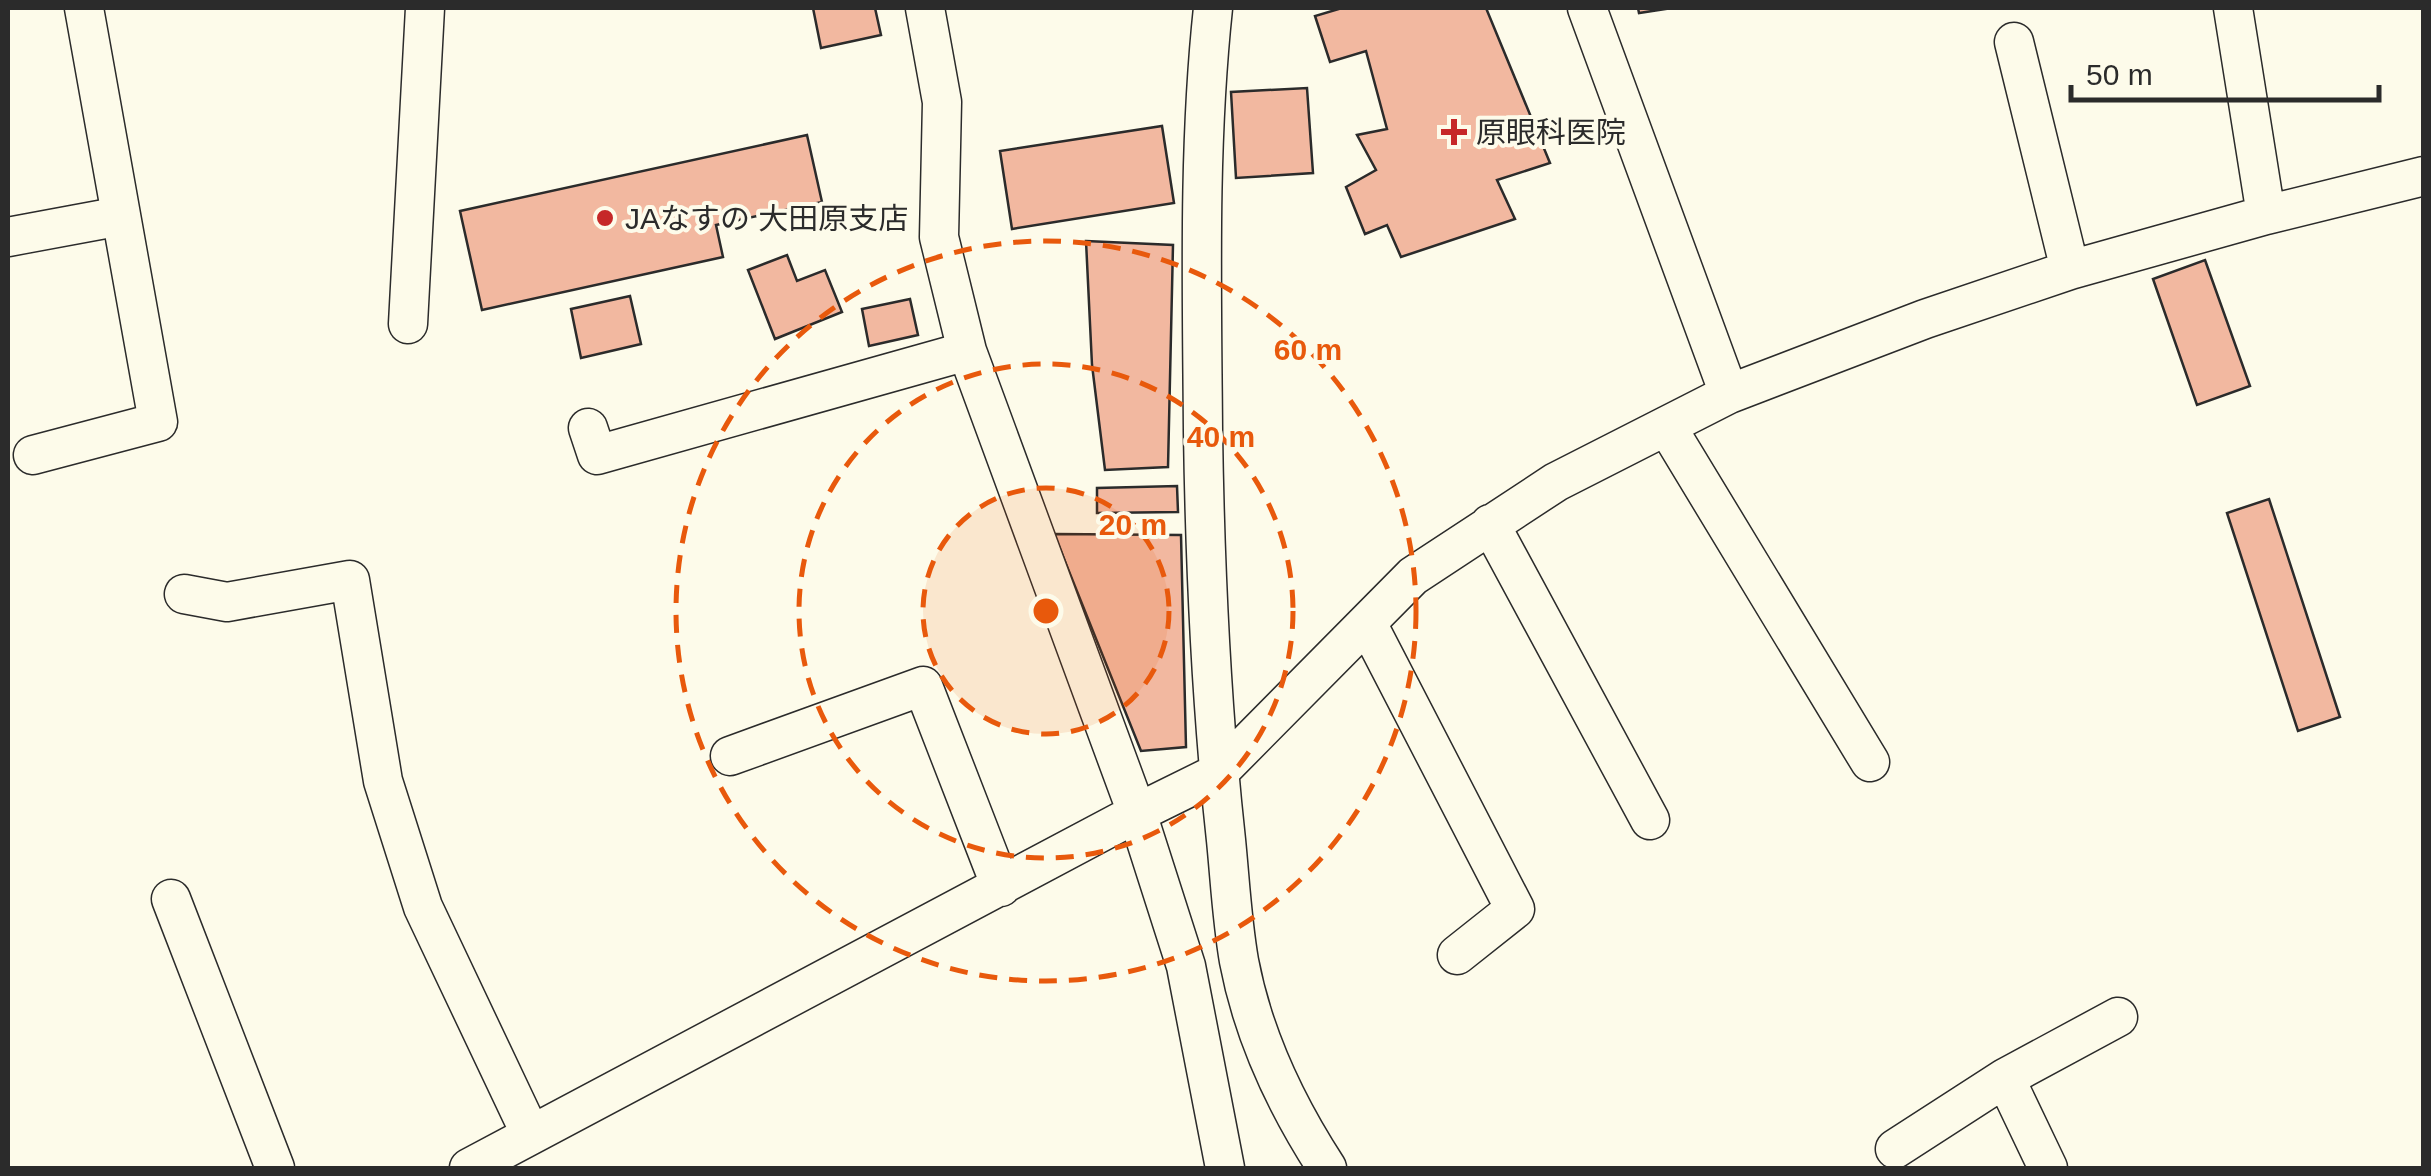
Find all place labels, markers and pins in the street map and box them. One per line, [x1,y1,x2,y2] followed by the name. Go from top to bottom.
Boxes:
[1476,116,1626,149] place label: 原眼科医院
[1441,119,1467,145] marker: 原眼科医院
[625,202,908,235] place label: JAなすの 大田原支店
[594,207,616,229] marker: JAなすの 大田原支店
[1028,593,1064,629] centre of rings

